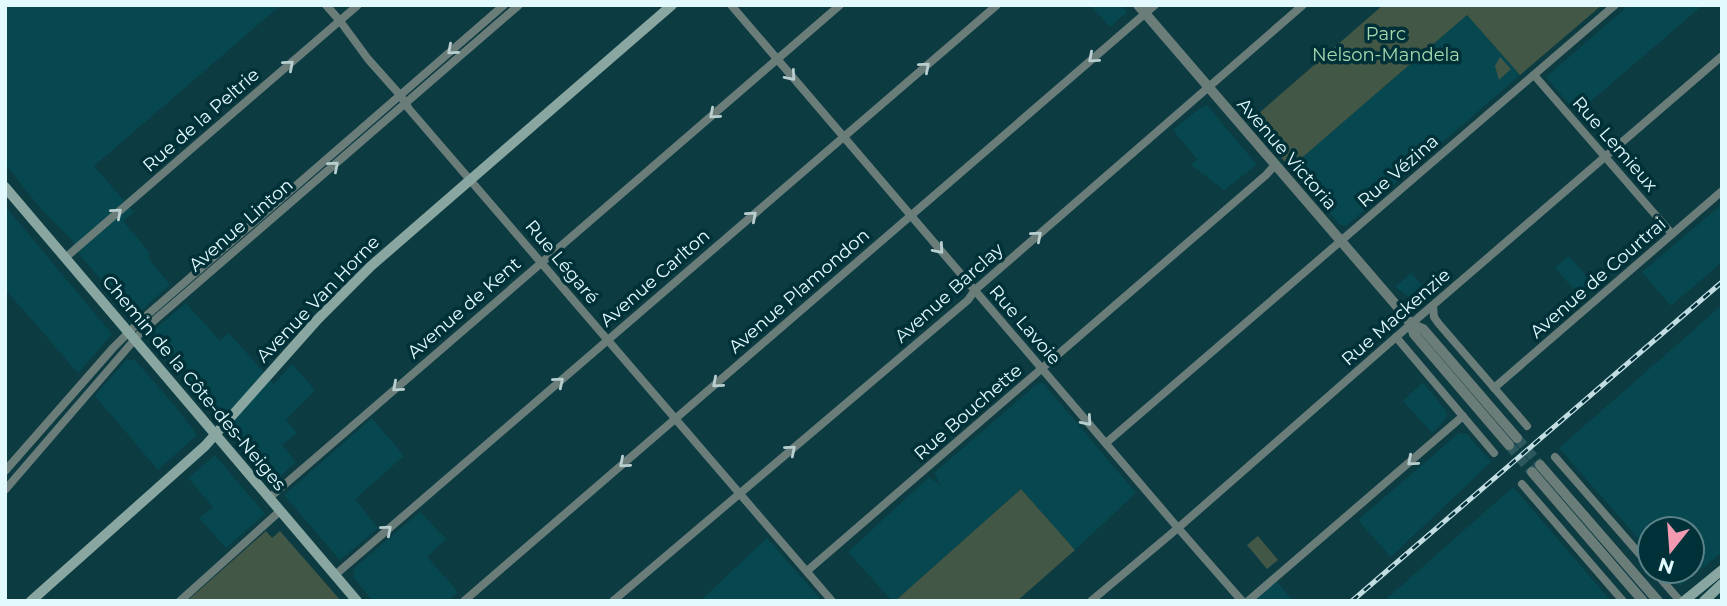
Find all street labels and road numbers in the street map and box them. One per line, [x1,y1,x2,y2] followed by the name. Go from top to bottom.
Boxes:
[138,63,264,177] street label: Rue de la Peltrie
[1568,92,1662,196] street label: Rue Lemieux
[1233,94,1341,214] street label: Avenue Victoria
[1353,130,1443,212] street label: Rue Vézina
[184,174,298,276] street label: Avenue Linton
[1526,213,1670,343] street label: Avenue de Courtrai
[521,216,604,309] street label: Rue Légaré
[596,224,714,332] street label: Avenue Carlton
[724,224,874,358] street label: Avenue Plamondon
[252,231,384,367] street label: Avenue Van Horne
[890,238,1008,348] street label: Avenue Barclay
[403,253,525,363] street label: Avenue de Kent
[1337,264,1455,370] street label: Rue Mackenzie
[97,271,291,495] street label: Chemin de la Côte-des-Neiges
[984,281,1066,369] street label: Rue Lavoie
[910,359,1026,465] street label: Rue Bouchette

